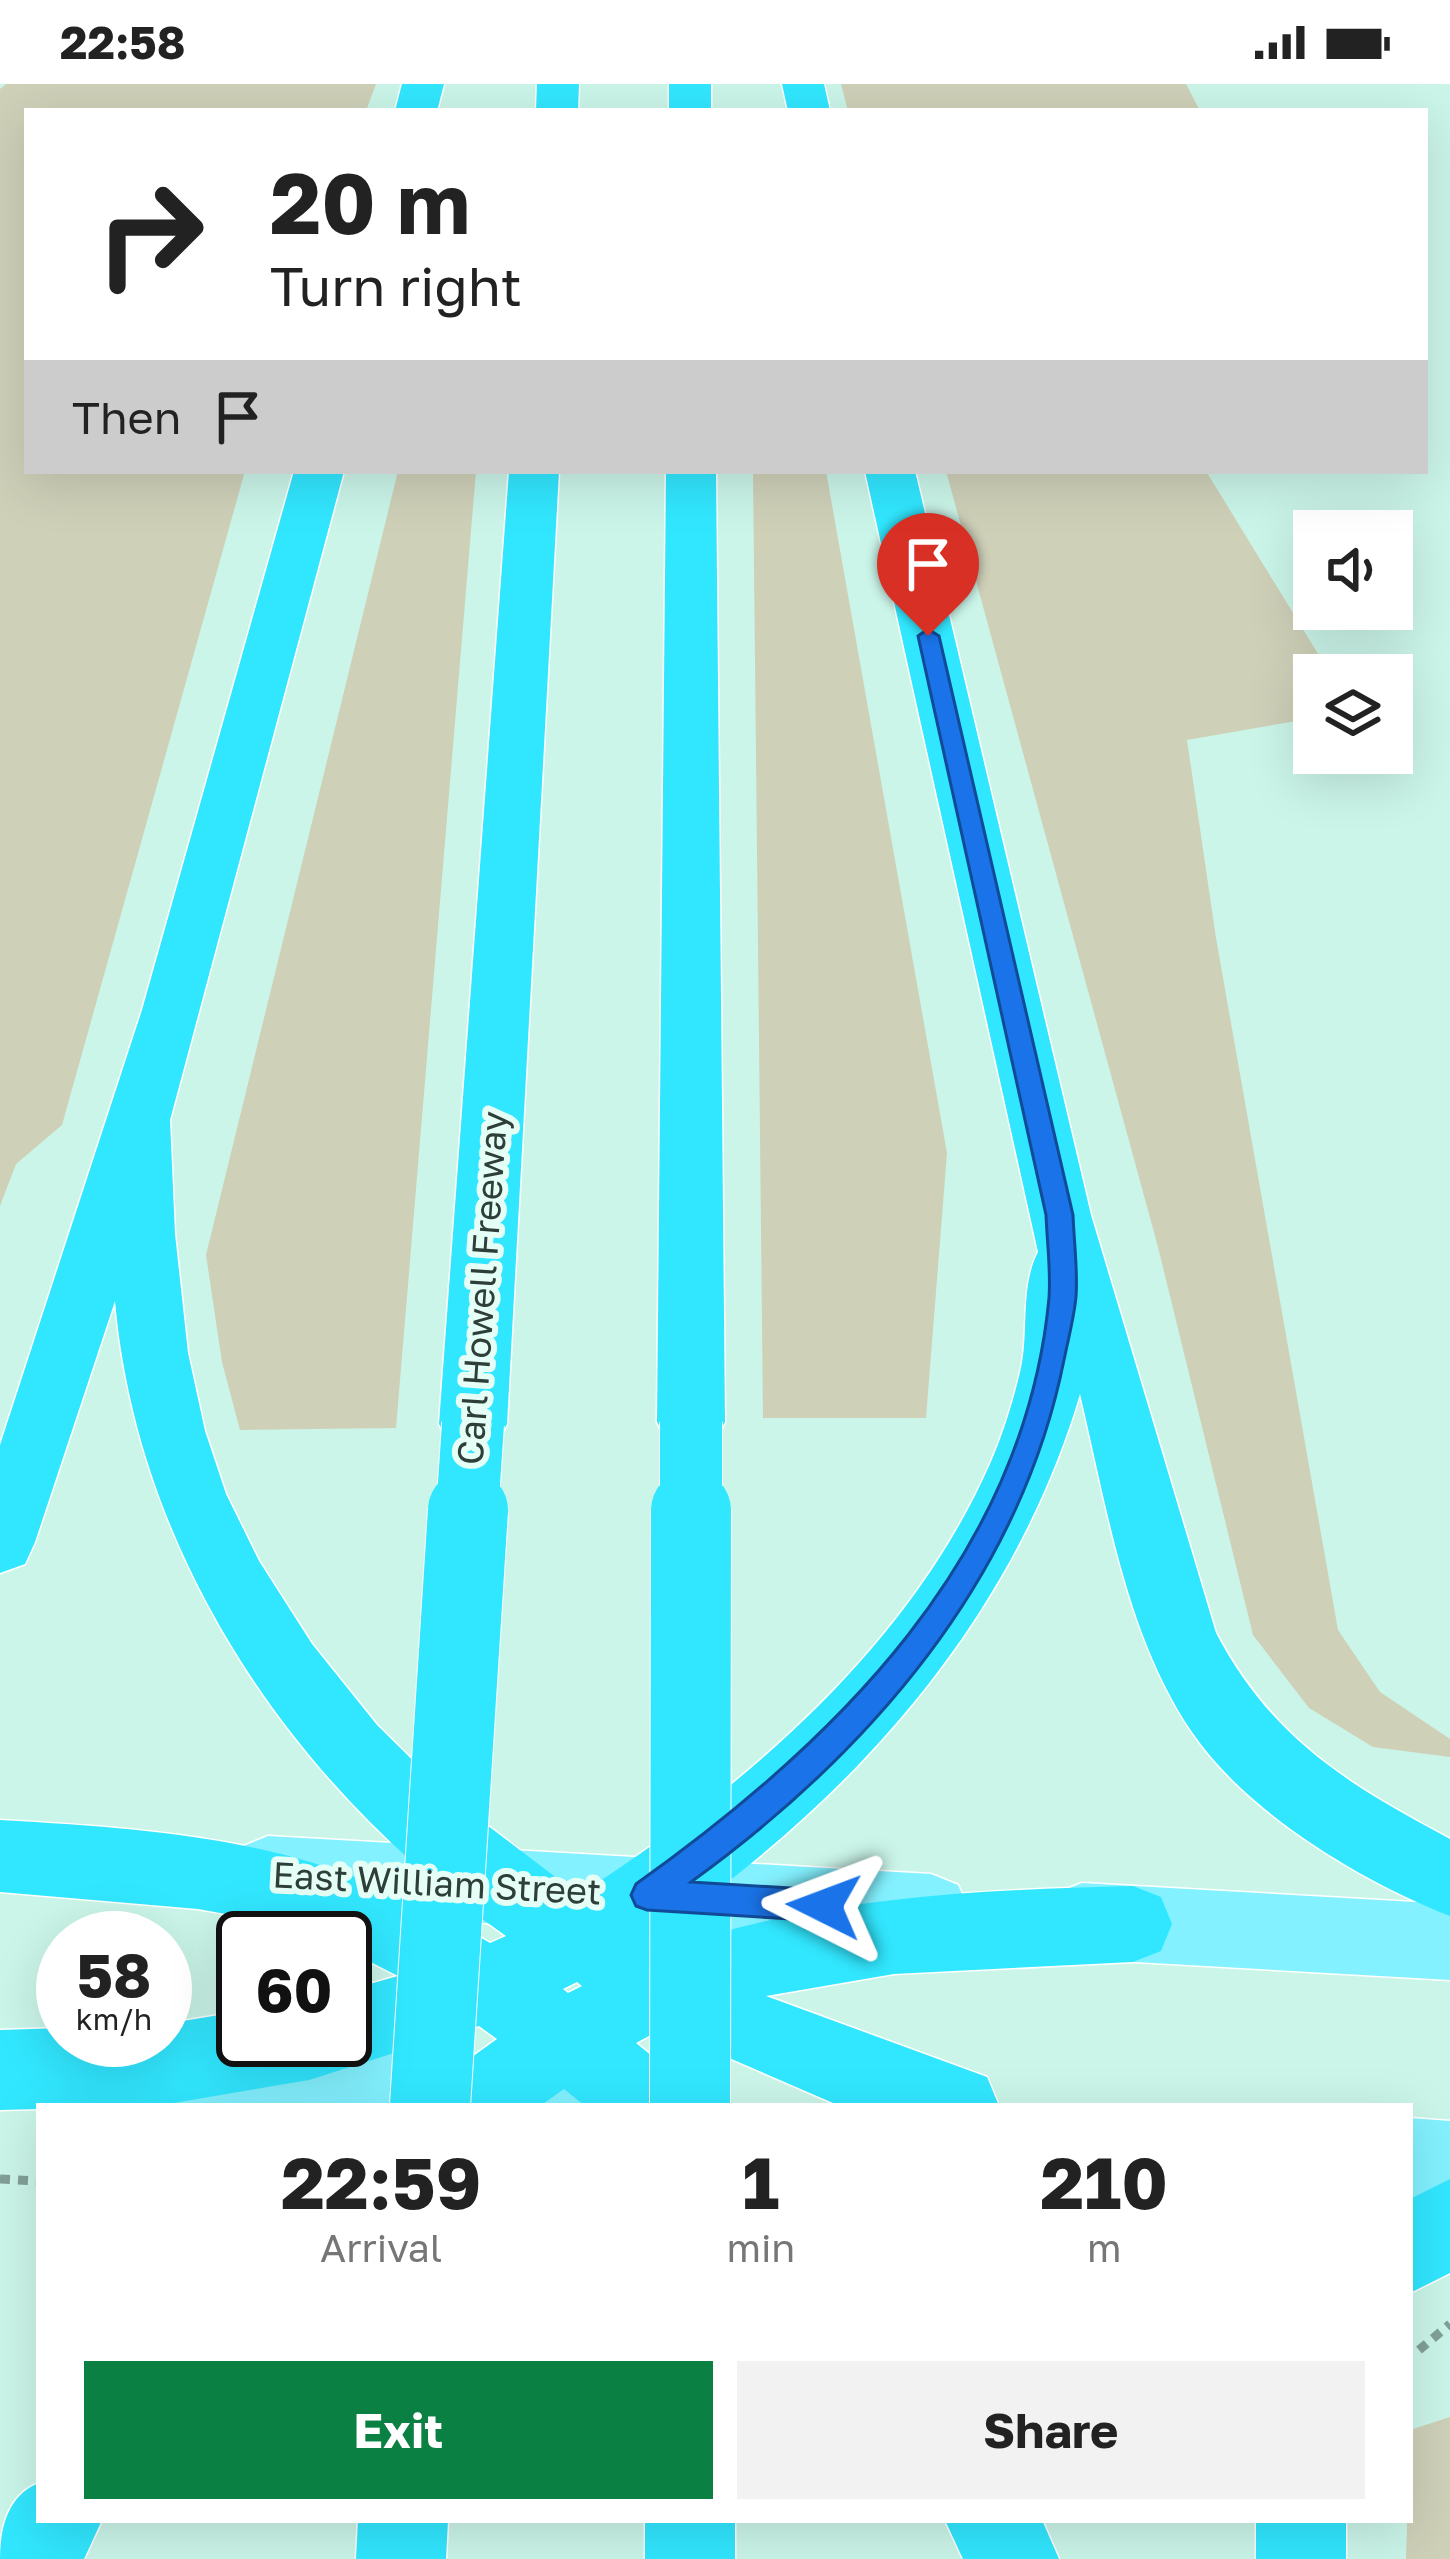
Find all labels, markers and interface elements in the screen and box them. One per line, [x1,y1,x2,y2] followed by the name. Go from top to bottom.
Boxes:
[60,15,186,69] text: 22:58
[270,152,470,252] text: 20 m
[72,156,228,312] icon: right
[270,253,522,318] text: Turn right
[205,384,271,450] icon: arrive
[72,390,181,444] text: Then
[1293,510,1413,774] map controls
[1293,510,1413,630] button: sound
[877,513,979,636] pin
[895,531,961,597] icon: arrive
[1293,654,1413,774] button: layers
[448,1110,515,1466] street label: Carl Howell Freeway
[761,1843,887,1969] position arrow
[272,1852,602,1913] street label: East William Street
[216,1911,372,2067] speed limit sign: 60
[76,1938,151,2010] text: 58
[76,2001,152,2037] text: km/h
[281,2138,481,2225] text: 22:59
[742,2138,779,2225] text: 1
[1040,2138,1168,2225] text: 210
[320,2224,442,2271] text: Arrival
[726,2224,795,2271] text: min
[1087,2224,1121,2271] text: m
[84,2361,713,2499] button: Exit
[737,2361,1365,2499] button: Share

